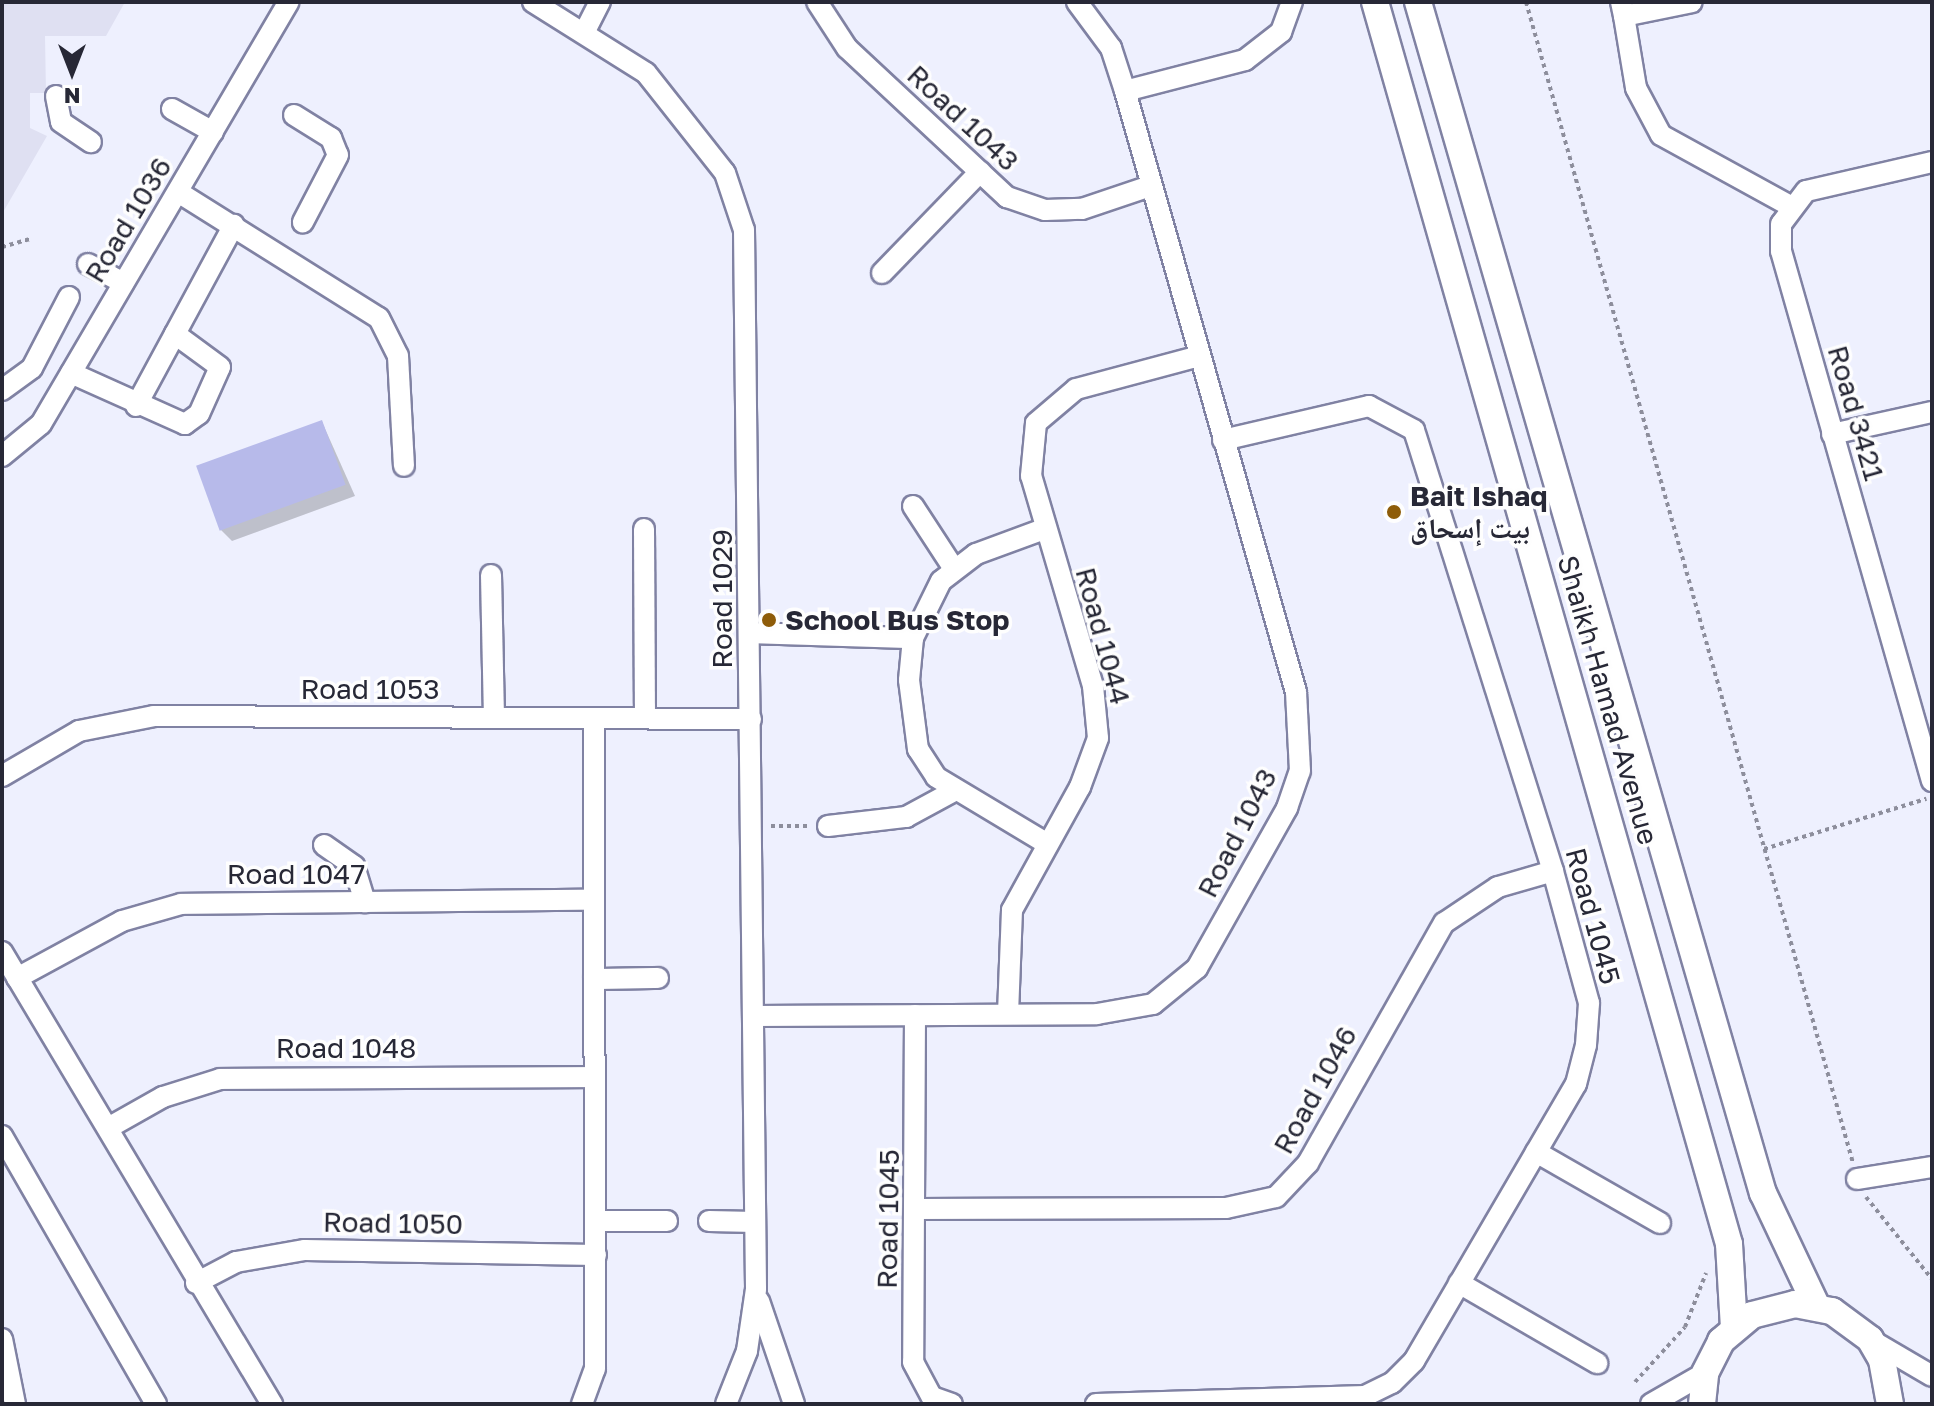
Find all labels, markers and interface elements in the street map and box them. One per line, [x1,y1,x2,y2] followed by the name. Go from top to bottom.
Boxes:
[32,32,112,112] north arrow
[900,58,1026,178] street label: Road 1043
[64,83,80,110] text: N
[78,151,178,289] street label: Road 1036
[1821,342,1891,484] street label: Road 3421
[1410,479,1547,545] place label: Bait Ishaq بيت إسحاق
[1385,503,1403,521] marker: Bait Ishaq بيت إسحاق
[705,529,739,669] street label: Road 1029
[1551,552,1665,848] street label: Shaikh Hamad Avenue
[1069,564,1137,708] street label: Road 1044
[785,603,1010,637] place label: School Bus Stop
[760,611,778,629] marker: School Bus Stop
[300,672,440,706] street label: Road 1053
[1190,763,1284,903] street label: Road 1043
[1559,844,1627,988] street label: Road 1045
[227,857,365,891] street label: Road 1047
[1266,1020,1364,1160] street label: Road 1046
[276,1031,416,1065] street label: Road 1048
[870,1149,906,1289] street label: Road 1045
[323,1205,463,1241] street label: Road 1050

